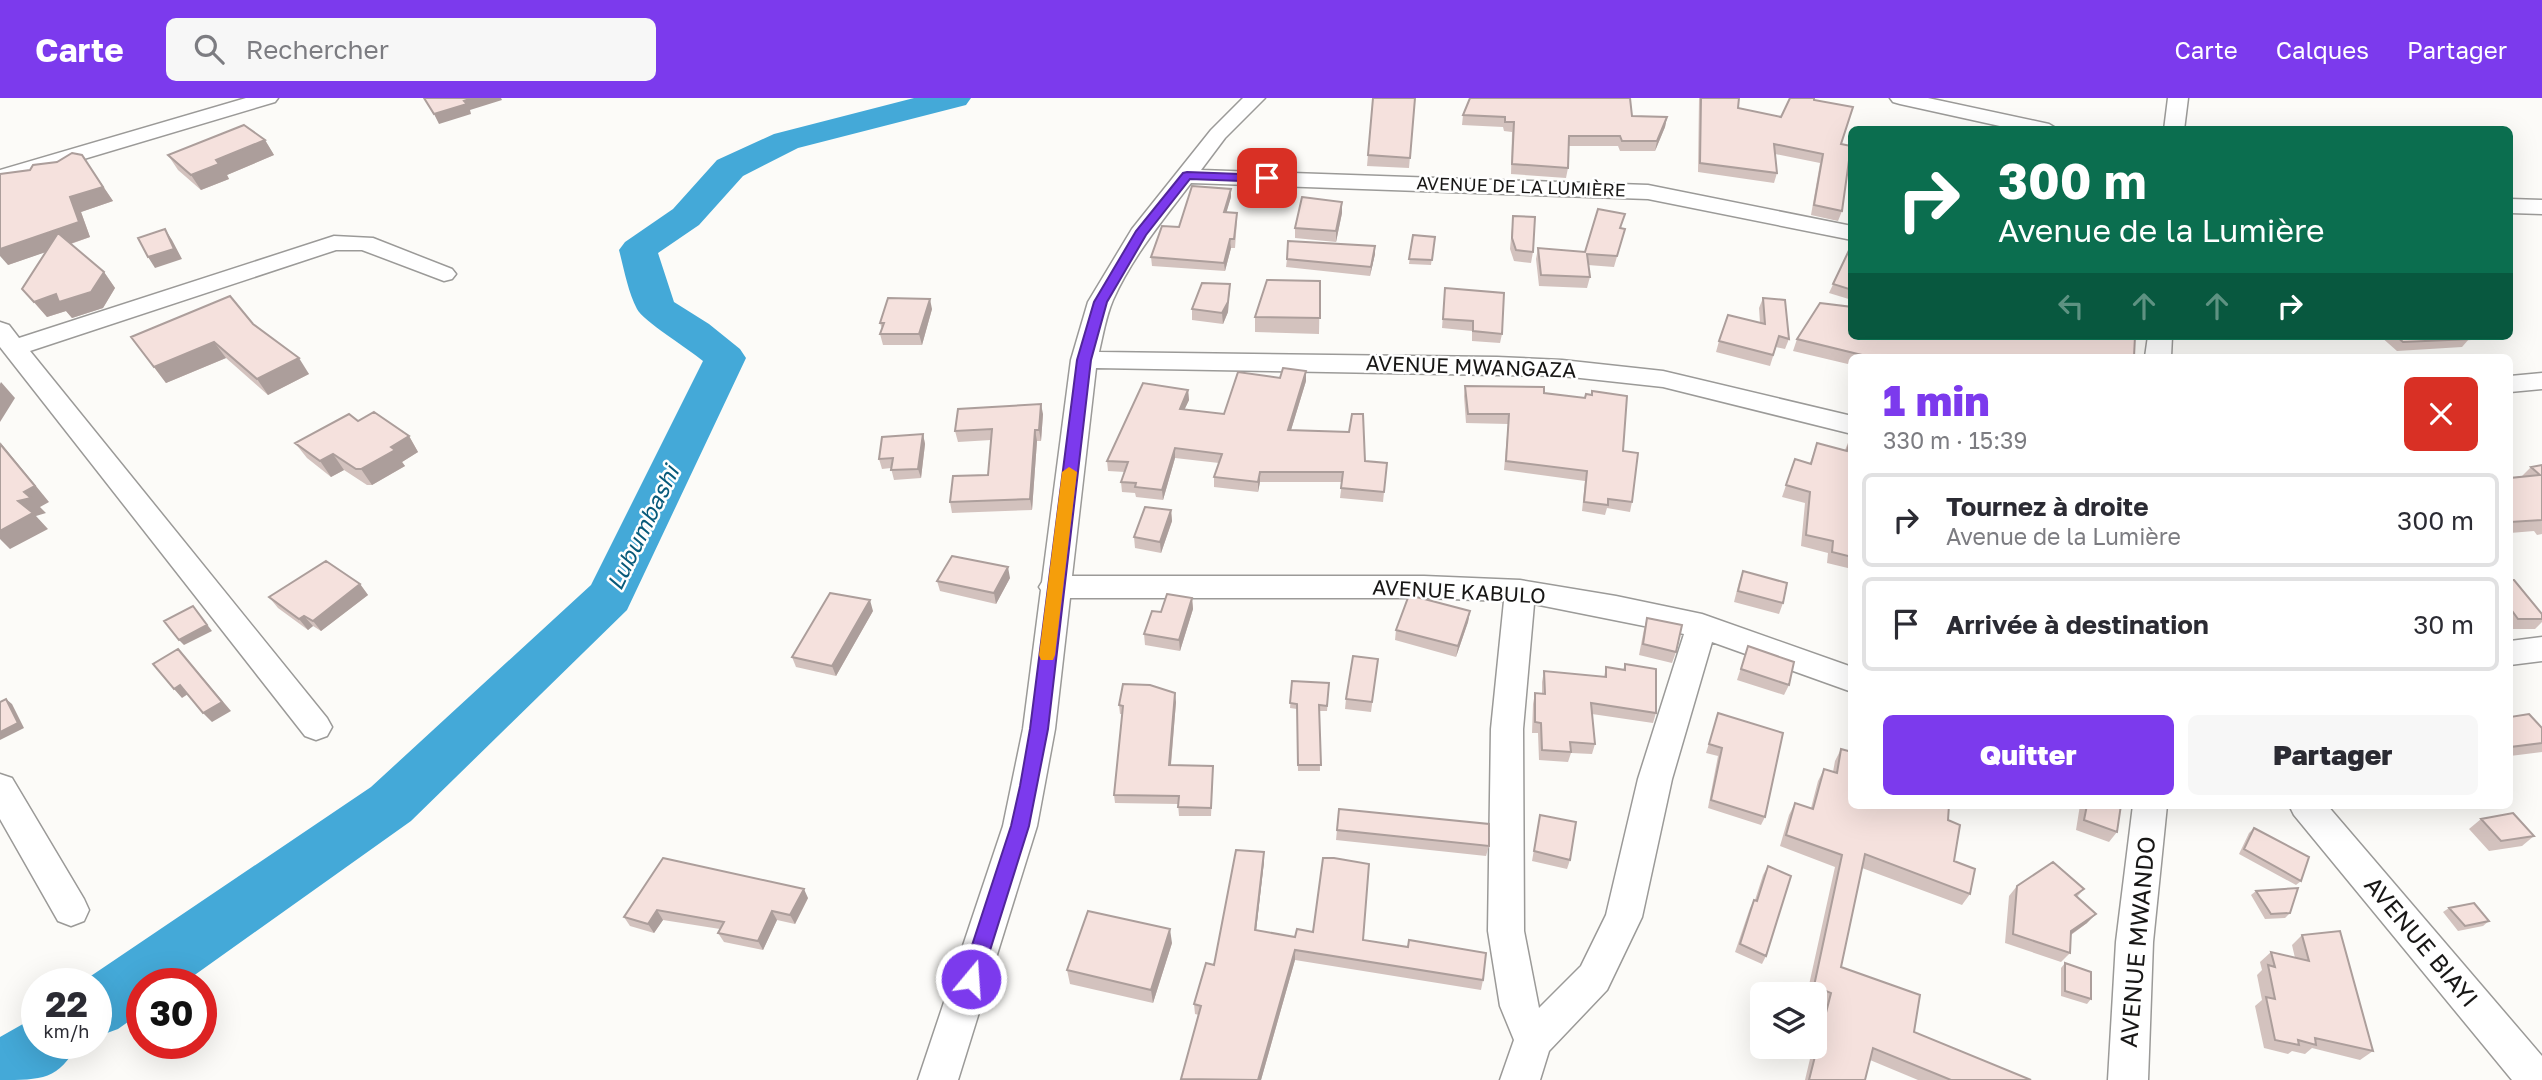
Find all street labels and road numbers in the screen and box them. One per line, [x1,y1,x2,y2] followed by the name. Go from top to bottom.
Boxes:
[1416,171,1626,201] street label: AVENUE DE LA LUMIÈRE
[1365,349,1577,383] street label: AVENUE MWANGAZA
[1372,573,1546,609] street label: AVENUE KABULO
[2113,835,2160,1049] street label: AVENUE MWANDO
[2359,870,2485,1012] street label: AVENUE BIAYI

